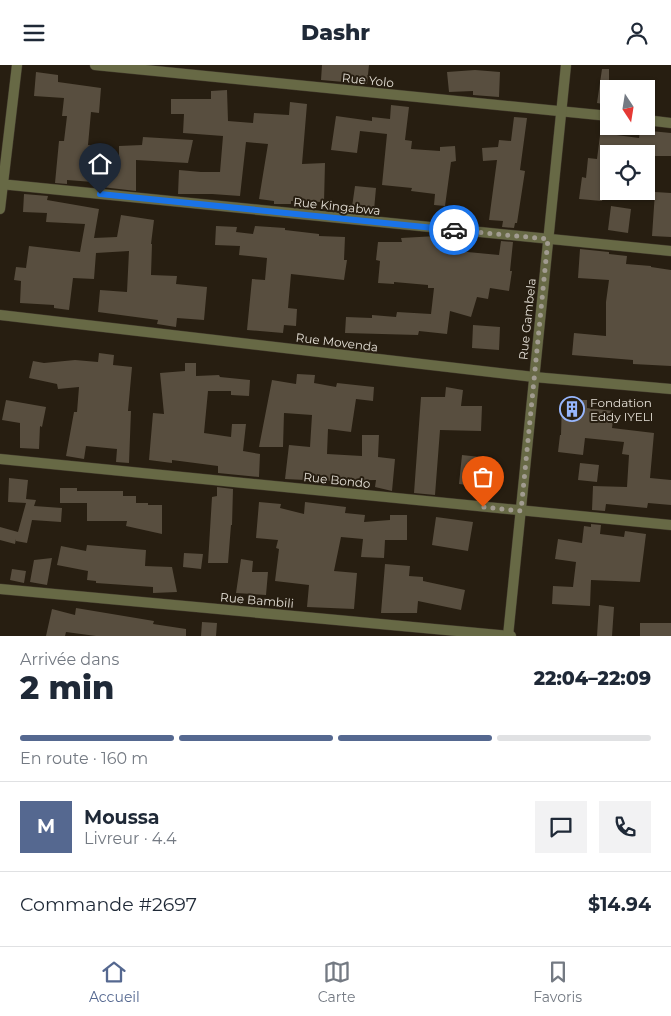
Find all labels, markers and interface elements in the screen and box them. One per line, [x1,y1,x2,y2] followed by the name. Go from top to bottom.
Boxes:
[20,19,48,47] icon: menu
[301,19,370,46] text: Dashr
[623,19,651,47] icon: person
[341,70,395,90] street label: Rue Yolo
[600,80,655,135] north arrow
[600,80,655,200] map controls
[79,143,121,194] pin
[600,145,655,200] button: locate
[86,150,114,178] icon: home
[293,194,381,218] street label: Rue Kingabwa
[429,205,479,255] courier
[440,216,468,244] icon: car
[515,277,539,361] street label: Rue Gambela
[295,330,379,354] street label: Rue Movenda
[590,395,653,424] place label: Fondation Eddy IYELI
[559,396,585,422] building icon: Fondation Eddy IYELI
[462,456,504,507] pin
[469,463,497,491] icon: bag
[303,469,371,491] street label: Rue Bondo
[220,589,294,611] street label: Rue Bambili
[20,650,119,669] text: Arrivée dans
[534,667,651,690] text: 22:04–22:09
[20,668,114,707] text: 2 min
[20,749,148,768] text: En route · 160 m
[535,801,587,853] button: chat
[599,801,651,853] button: phone
[84,806,160,829] text: Moussa
[37,815,55,838] text: M
[84,829,177,848] text: Livreur · 4.4
[20,893,197,916] text: Commande #2697
[588,893,651,916] text: $14.94
[89,958,140,1006] tab: Accueil
[318,958,355,1006] tab: Carte
[533,958,582,1006] tab: Favoris

